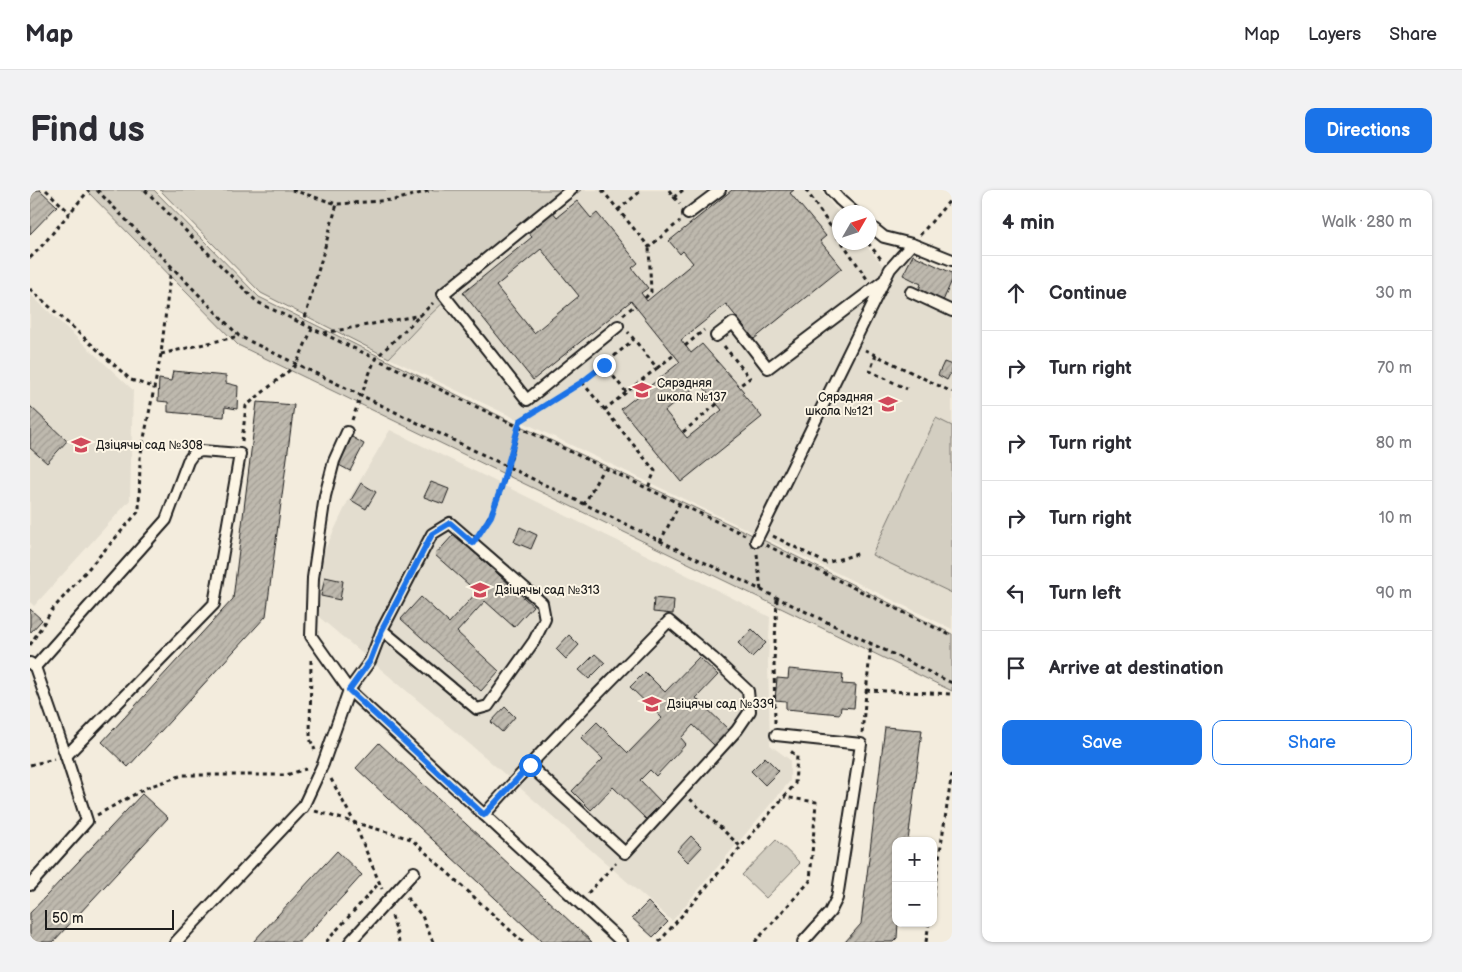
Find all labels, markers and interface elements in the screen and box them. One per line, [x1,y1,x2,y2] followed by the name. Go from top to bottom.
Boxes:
[25,20,73,49] text: Map
[1244,24,1280,45] text: Map
[1308,24,1361,45] text: Layers
[1389,24,1437,45] text: Share
[1305,108,1432,153] button: Directions
[30,109,145,152] text: Find us
[832,205,877,250] north arrow
[1002,210,1055,235] text: 4 min
[1322,213,1412,232] text: Walk · 280 m
[1002,279,1030,307] icon: ahead
[1049,282,1127,305] text: Continue
[1375,284,1412,303] text: 30 m
[593,354,616,377] route end
[1002,354,1030,382] icon: right
[1049,357,1132,380] text: Turn right
[1377,359,1412,378] text: 70 m
[657,376,727,405] place label: Сярэдняя школа №137
[631,379,653,401] school or university icon: Сярэдняя школа №137
[805,390,873,419] place label: Сярэдняя школа №121
[877,393,899,415] school or university icon: Сярэдняя школа №121
[1002,429,1030,457] icon: right
[1049,432,1132,455] text: Turn right
[70,434,92,456] school or university icon: Дзіцячы сад №308
[1376,434,1412,453] text: 80 m
[96,438,203,453] place label: Дзіцячы сад №308
[1002,504,1030,532] icon: right
[1049,507,1132,530] text: Turn right
[1379,509,1412,528] text: 10 m
[469,579,491,601] school or university icon: Дзіцячы сад №313
[1002,579,1030,607] icon: left
[1049,582,1121,605] text: Turn left
[495,583,600,598] place label: Дзіцячы сад №313
[1376,584,1412,603] text: 90 m
[1002,654,1030,682] icon: arrive
[1049,657,1224,680] text: Arrive at destination
[641,693,663,715] school or university icon: Дзіцячы сад №339
[667,697,774,712] place label: Дзіцячы сад №339
[1002,720,1202,765] button: Save
[1212,720,1412,765] button: Share
[519,754,542,777] route start
[892,837,937,927] map controls
[892,837,937,882] button: +
[892,882,937,927] button: −
[45,907,174,930] scale bar
[52,910,84,927] text: 50 m

